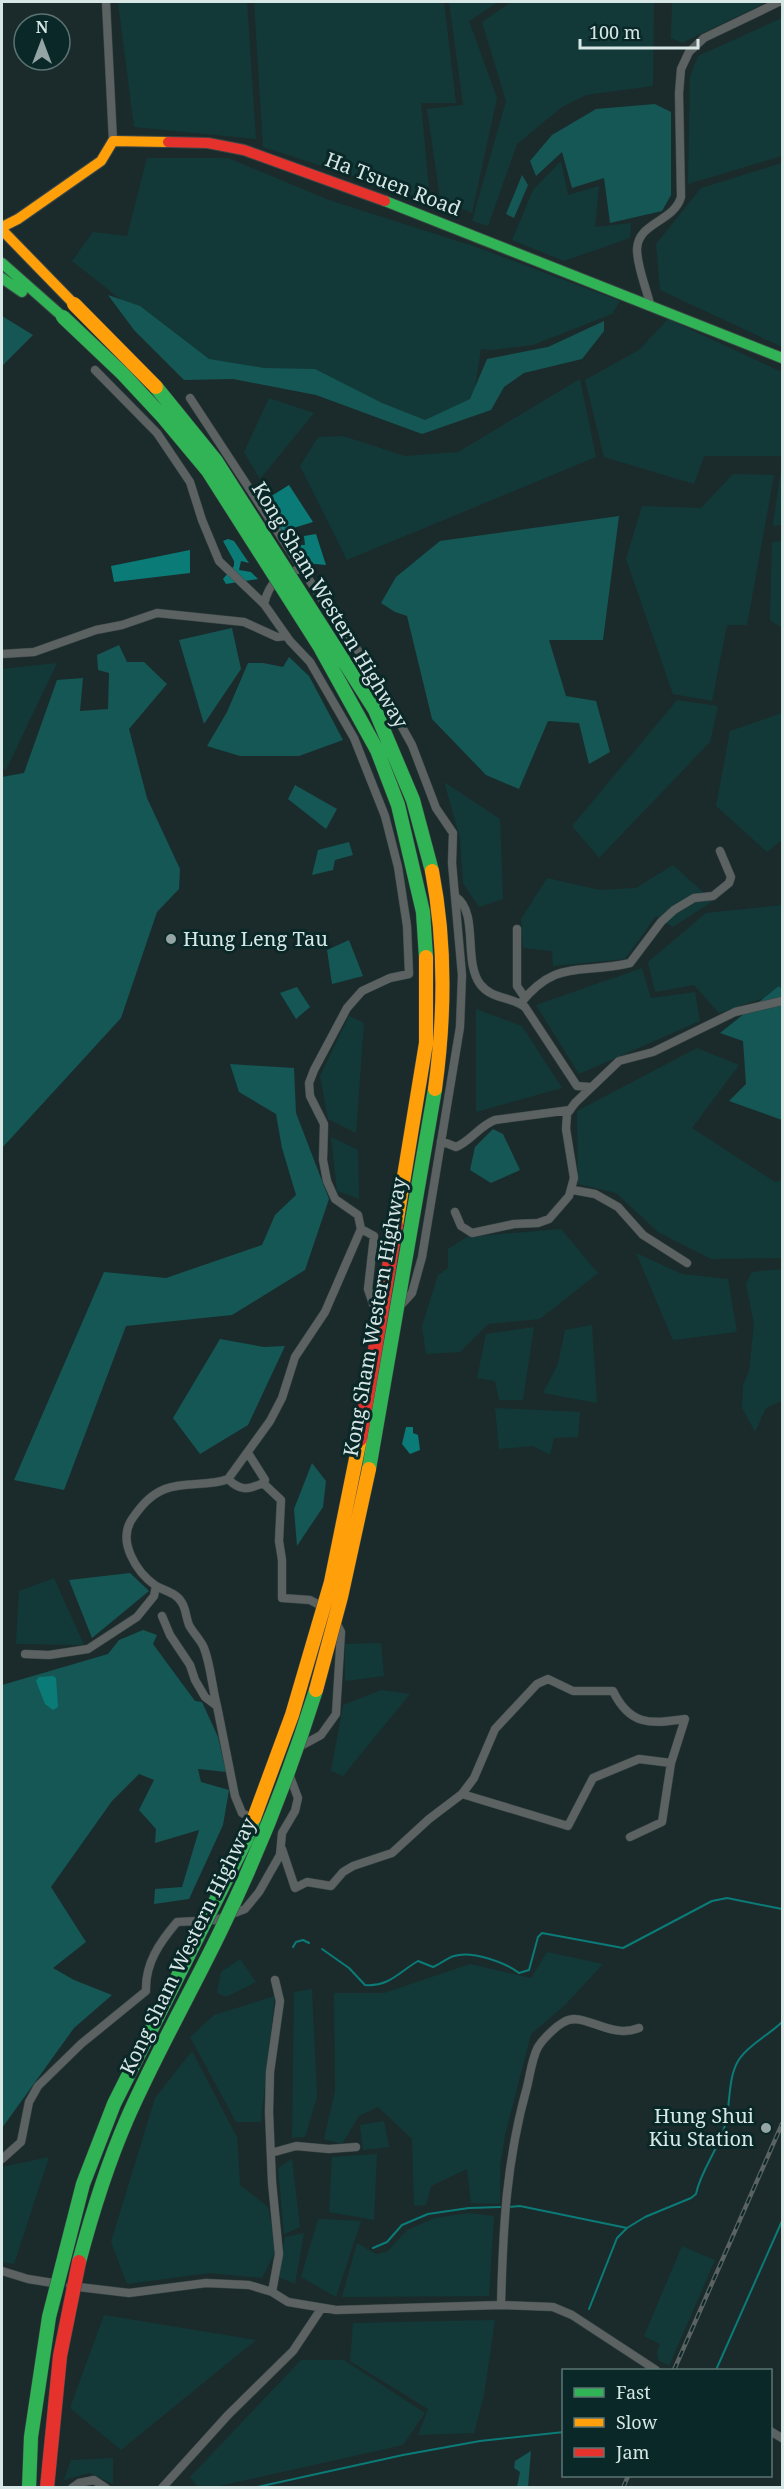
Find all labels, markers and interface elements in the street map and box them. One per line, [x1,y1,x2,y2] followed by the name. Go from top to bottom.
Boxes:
[12,12,72,72] north arrow
[580,12,698,50] scale bar
[36,16,49,38] text: N
[589,20,641,44] text: 100 m
[321,145,465,222] street label: Ha Tsuen Road
[246,477,415,733] street label: Kong Sham Western Highway
[183,925,328,952] place label: Hung Leng Tau
[164,932,178,946] marker: Hung Leng Tau
[337,1175,412,1459] street label: Kong Sham Western Highway
[113,1812,262,2079] street label: Kong Sham Western Highway
[649,2102,755,2152] place label: Hung Shui Kiu Station
[759,2121,773,2135] marker: Hung Shui Kiu Station
[562,2369,772,2477] legend
[616,2380,651,2404] text: Fast
[616,2410,658,2434] text: Slow
[615,2440,650,2464] text: Jam

